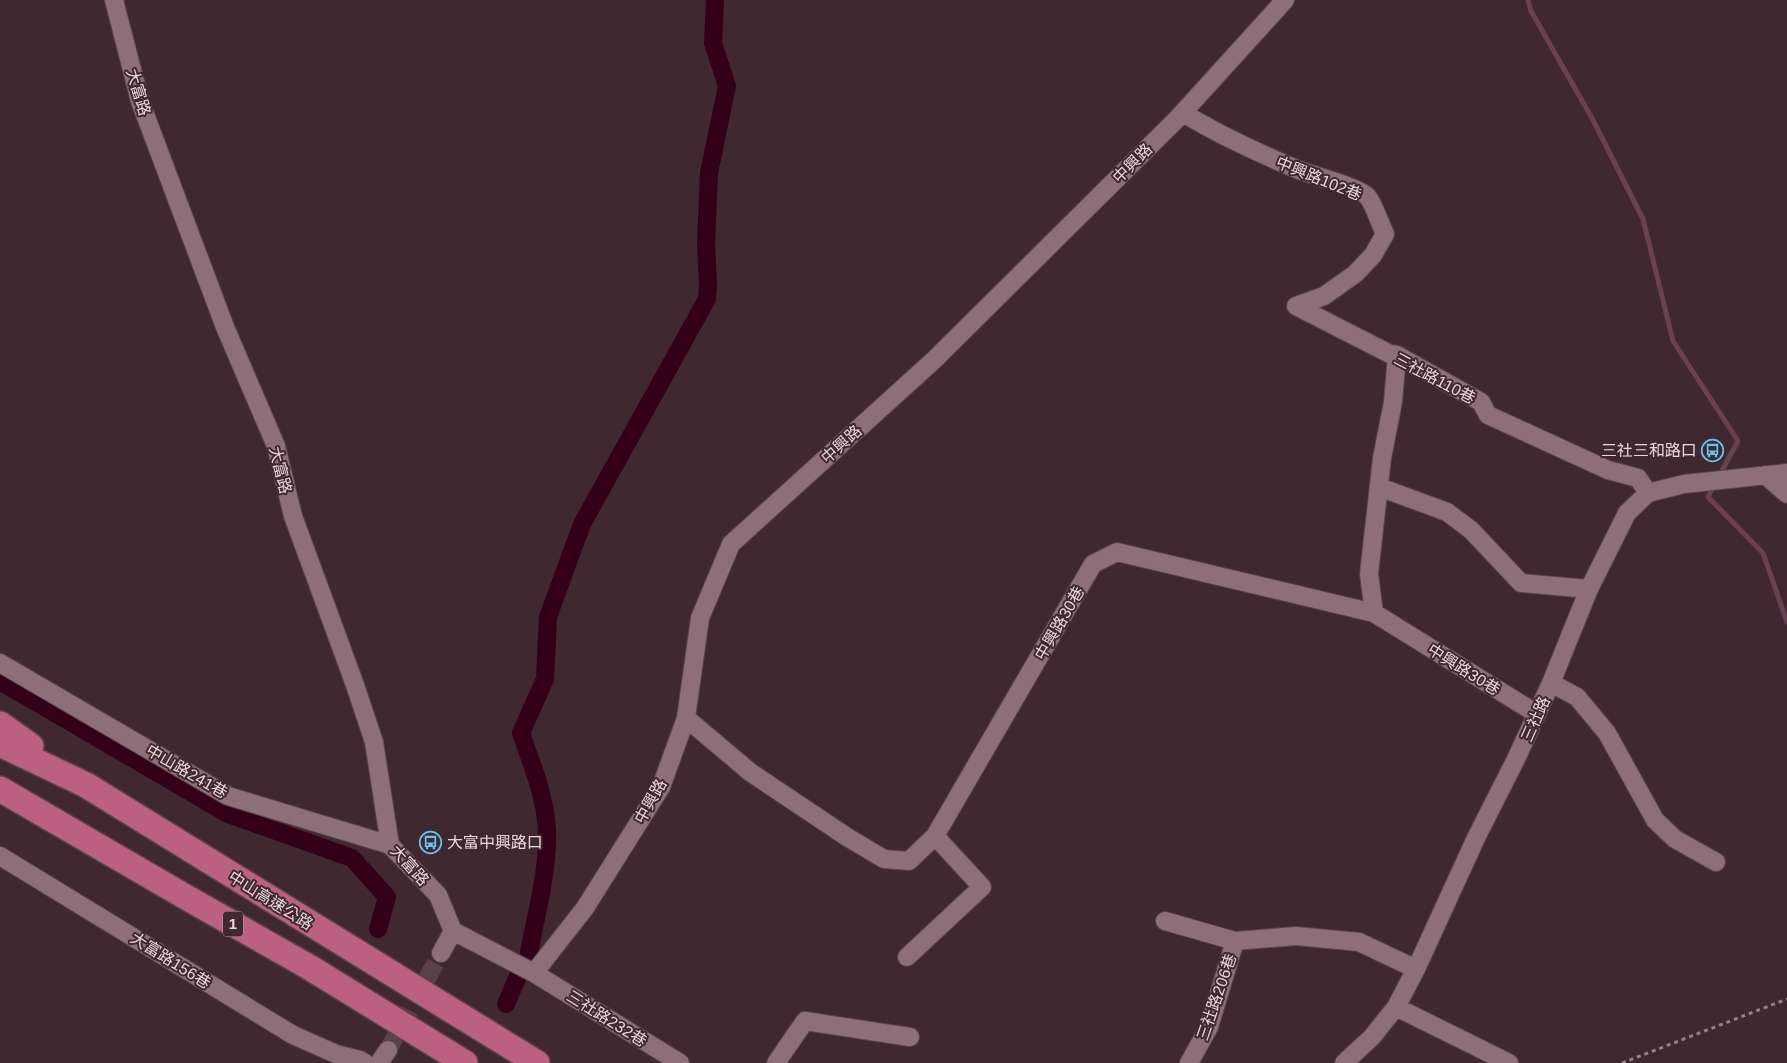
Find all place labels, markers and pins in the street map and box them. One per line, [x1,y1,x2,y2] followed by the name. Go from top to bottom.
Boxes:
[1701,438,1725,462] bus stop icon: 三社三和路口
[1601,442,1697,459] place label: 三社三和路口
[419,830,443,854] bus stop icon: 大富中興路口
[447,834,543,851] place label: 大富中興路口

